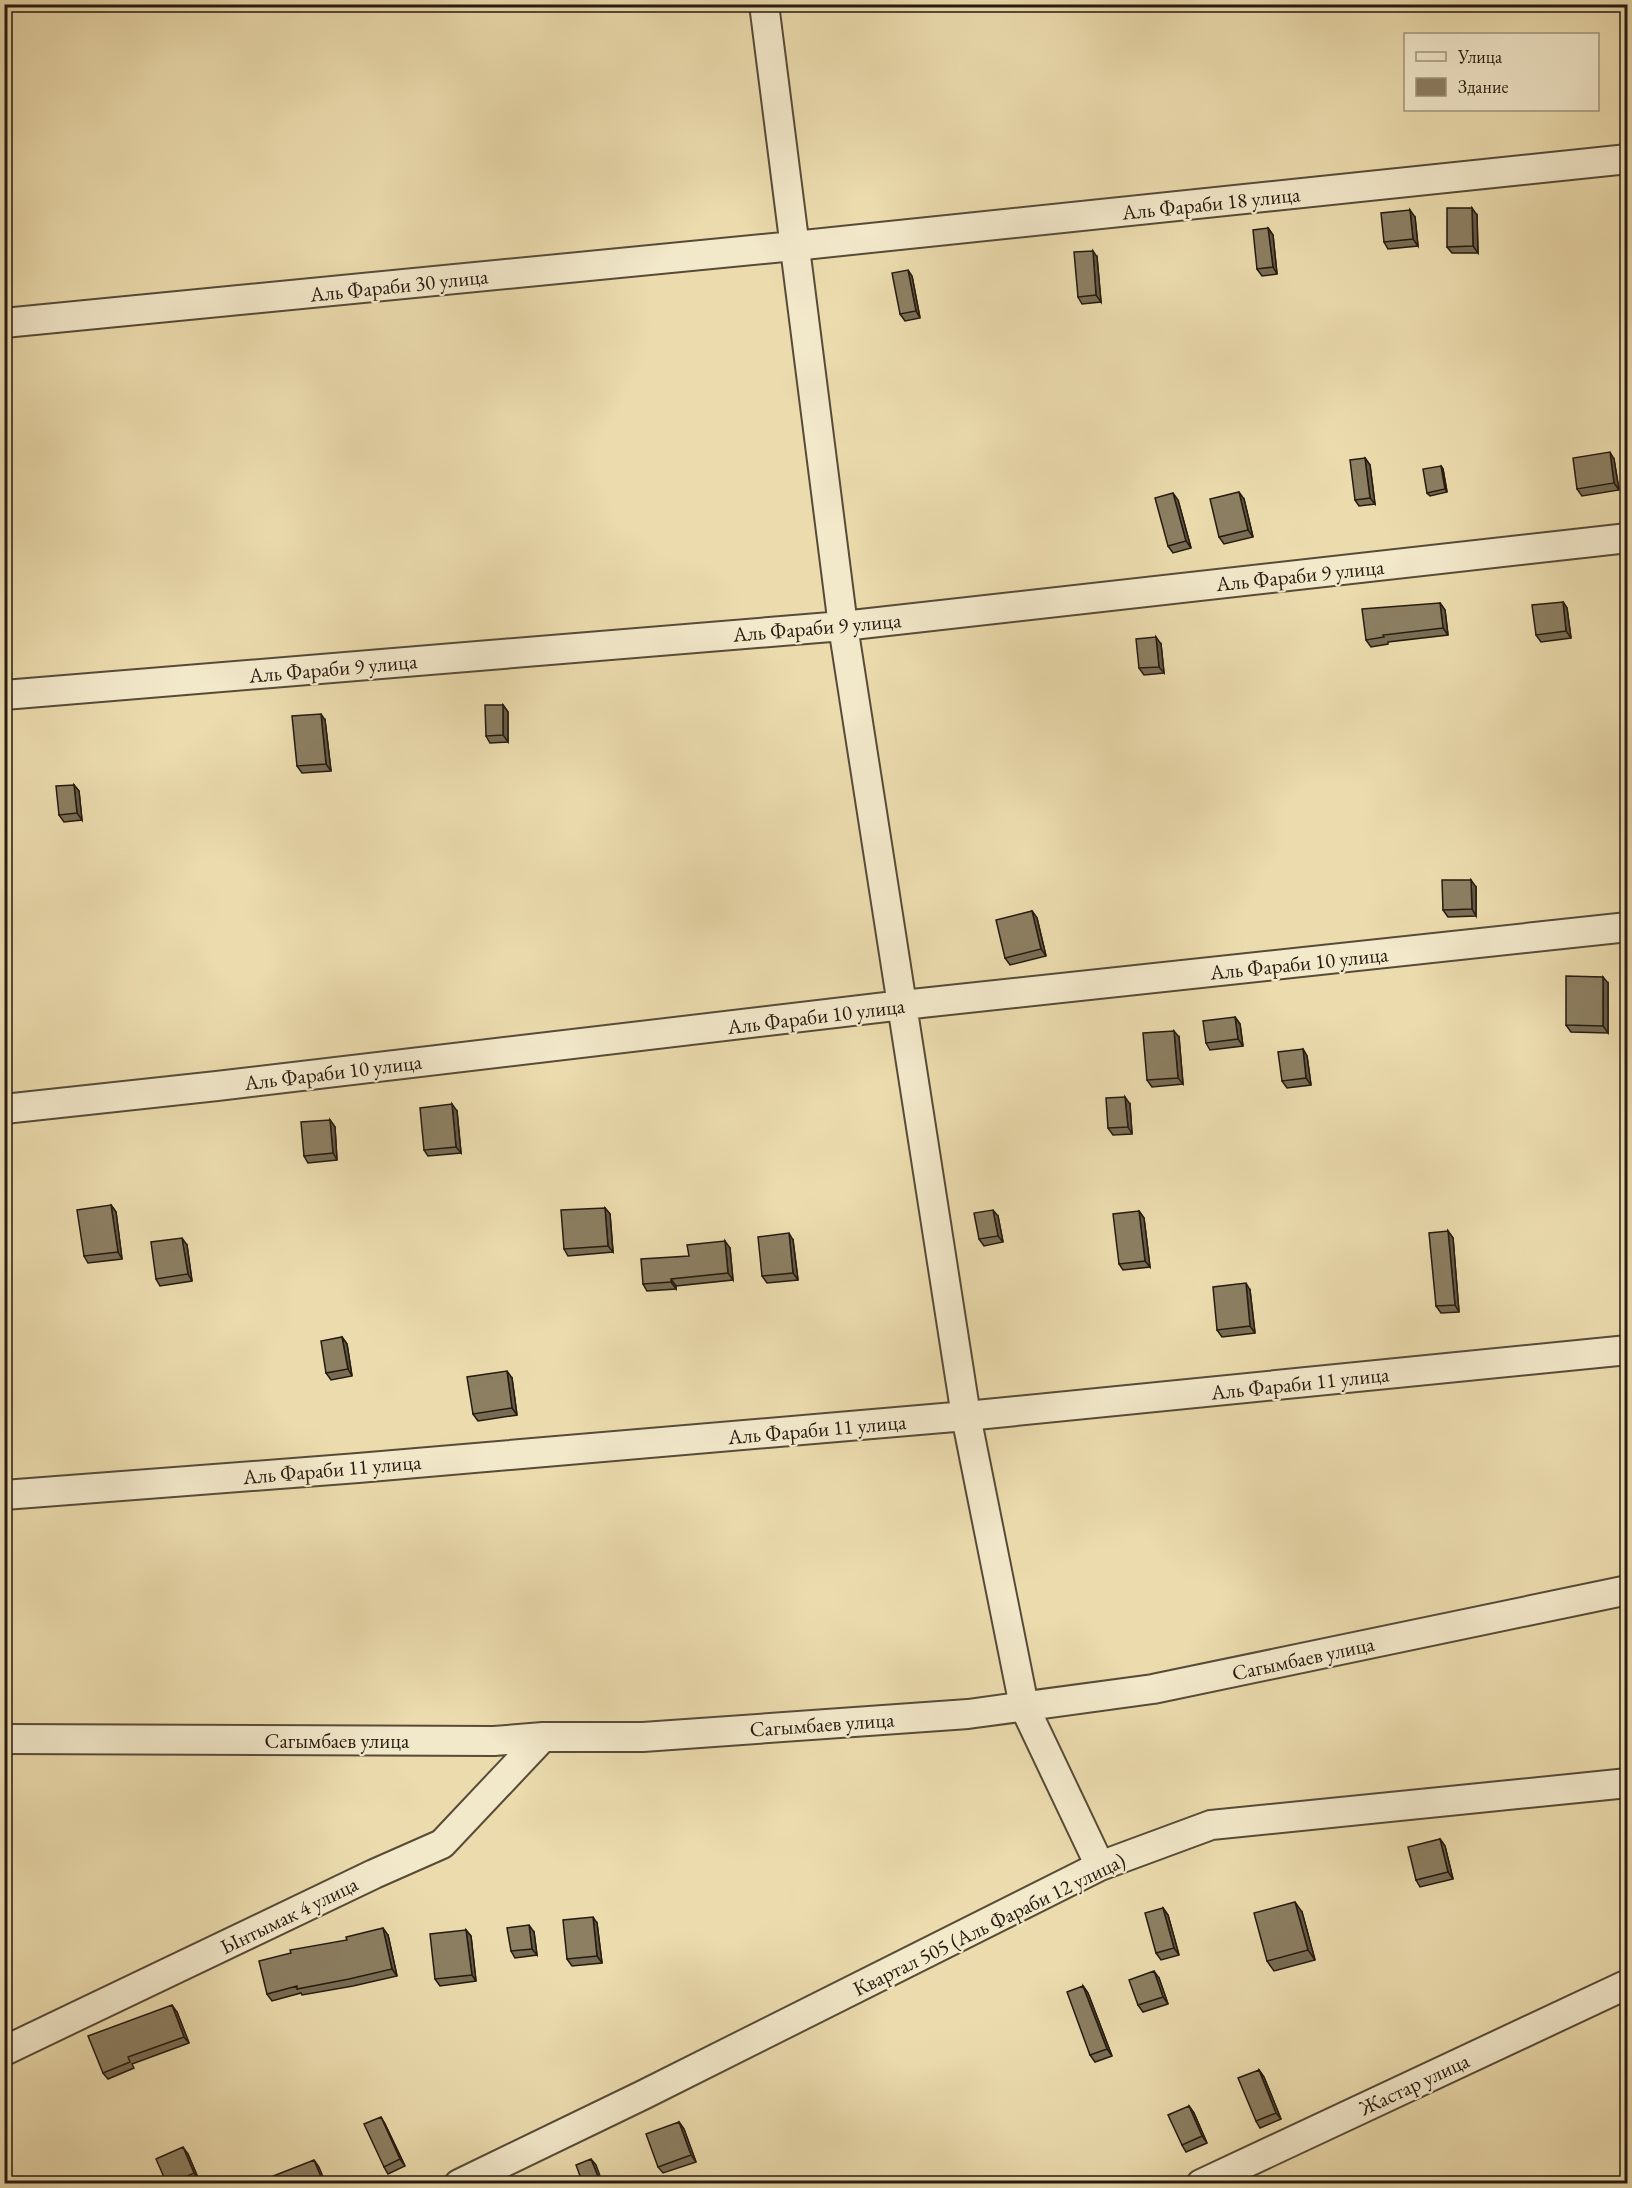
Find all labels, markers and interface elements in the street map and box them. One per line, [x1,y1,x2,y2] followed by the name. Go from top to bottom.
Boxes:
[1404,33,1599,111] legend
[1457,45,1503,68] text: Улица
[1458,75,1508,98] text: Здание
[1120,180,1302,226] street label: Аль Фараби 18 улица
[308,262,490,308] street label: Аль Фараби 30 улица
[1214,553,1386,597] street label: Аль Фараби 9 улица
[731,606,903,648] street label: Аль Фараби 9 улица
[247,647,419,689] street label: Аль Фараби 9 улица
[1208,940,1390,986] street label: Аль Фараби 10 улица
[725,992,907,1040] street label: Аль Фараби 10 улица
[242,1048,424,1096] street label: Аль Фараби 10 улица
[1209,1360,1391,1406] street label: Аль Фараби 11 улица
[726,1408,908,1450] street label: Аль Фараби 11 улица
[241,1448,423,1490] street label: Аль Фараби 11 улица
[1229,1630,1377,1686] street label: Сагымбаев улица
[749,1705,896,1743] street label: Сагымбаев улица
[265,1727,410,1754] street label: Сагымбаев улица
[848,1846,1130,2002] street label: Квартал 505 (Аль Фараби 12 улица)
[216,1870,363,1960] street label: Ынтымак 4 улица
[1354,2046,1474,2122] street label: Жастар улица

